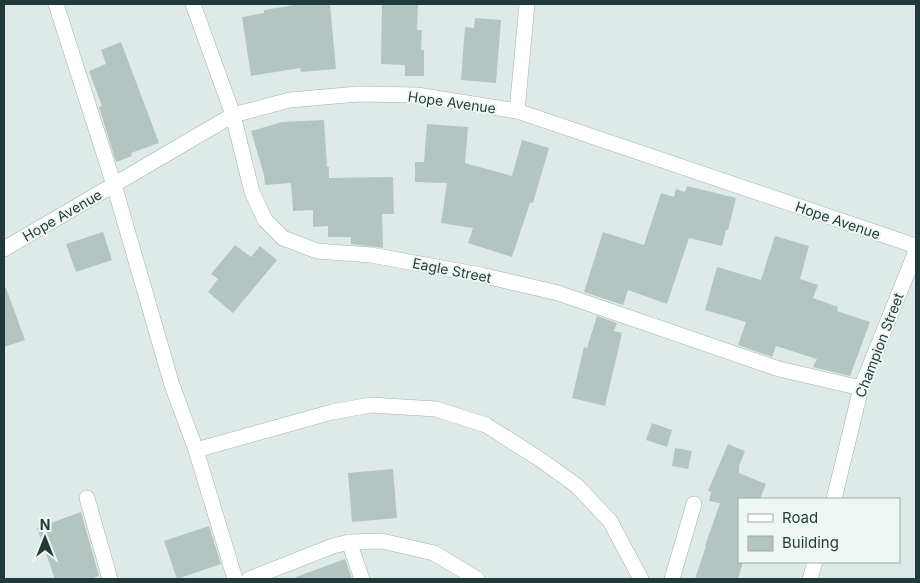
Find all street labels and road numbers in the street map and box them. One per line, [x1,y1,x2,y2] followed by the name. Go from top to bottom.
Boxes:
[407,87,497,117] street label: Hope Avenue
[19,185,105,245] street label: Hope Avenue
[793,198,883,242] street label: Hope Avenue
[411,254,493,286] street label: Eagle Street
[851,290,907,400] street label: Champion Street

